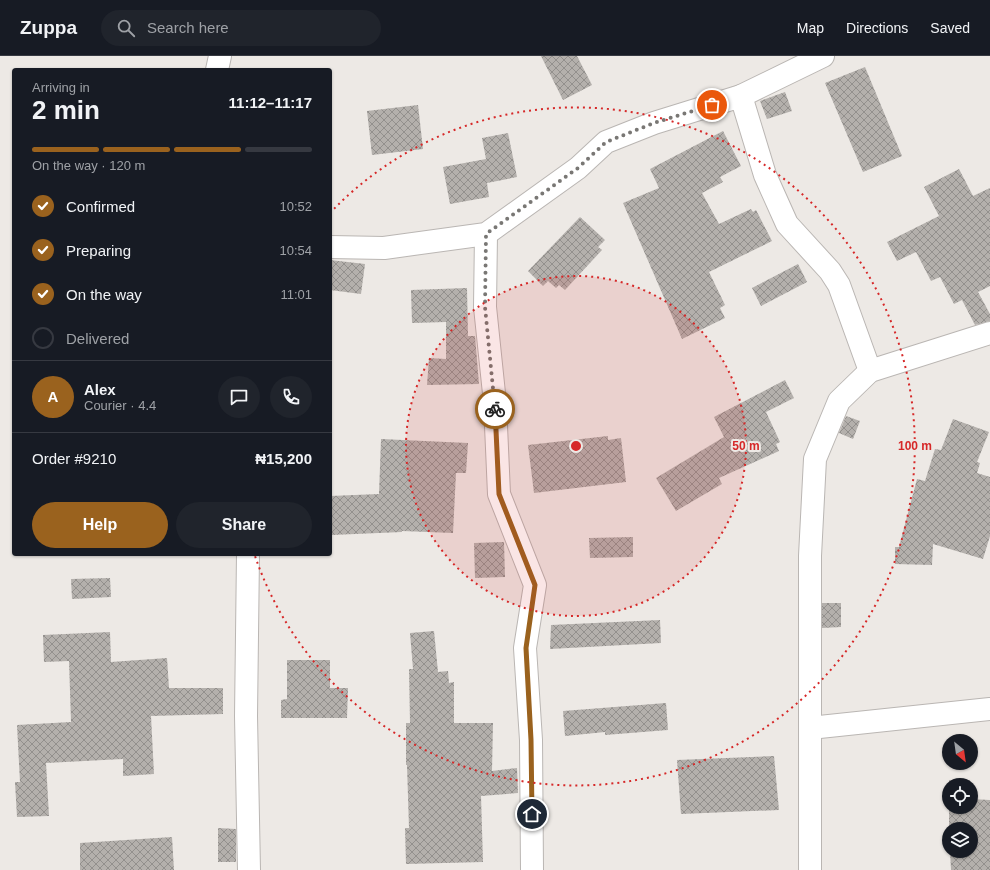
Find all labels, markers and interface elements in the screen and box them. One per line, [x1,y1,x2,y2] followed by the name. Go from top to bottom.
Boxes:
[101,10,381,46] search box
[20,17,77,38] text: Zuppa
[115,17,137,39] icon: search
[147,19,229,36] text: Search here
[797,20,824,36] text: Map
[846,20,908,36] text: Directions
[930,20,970,36] text: Saved
[32,80,90,95] text: Arriving in
[695,88,729,122] pin
[229,94,312,111] text: 11:12–11:17
[701,94,723,116] icon: bag
[32,95,100,125] text: 2 min
[32,158,145,173] text: On the way · 120 m
[32,195,54,217] icon: check
[66,198,135,215] text: Confirmed
[279,199,312,214] text: 10:52
[32,239,54,261] icon: check
[66,242,131,259] text: Preparing
[279,243,312,258] text: 10:54
[32,283,54,305] icon: check
[66,286,142,303] text: On the way
[280,287,312,302] text: 11:01
[66,330,129,347] text: Delivered
[218,376,260,418] button: chat
[270,376,312,418] button: phone
[84,381,116,398] text: Alex
[48,388,58,405] text: A
[475,389,515,429] courier
[84,398,156,413] text: Courier · 4.4
[484,398,506,420] icon: bike
[569,439,583,453] centre of rings
[732,439,760,453] text: 50 m
[898,439,932,453] text: 100 m
[32,450,116,467] text: Order #9210
[255,450,312,467] text: ₦15,200
[32,502,168,548] button: Help
[176,502,312,548] button: Share
[942,734,978,770] north arrow
[942,734,978,858] map controls
[942,778,978,814] button: locate
[515,797,549,831] pin
[521,803,543,825] icon: home
[942,822,978,858] button: layers

